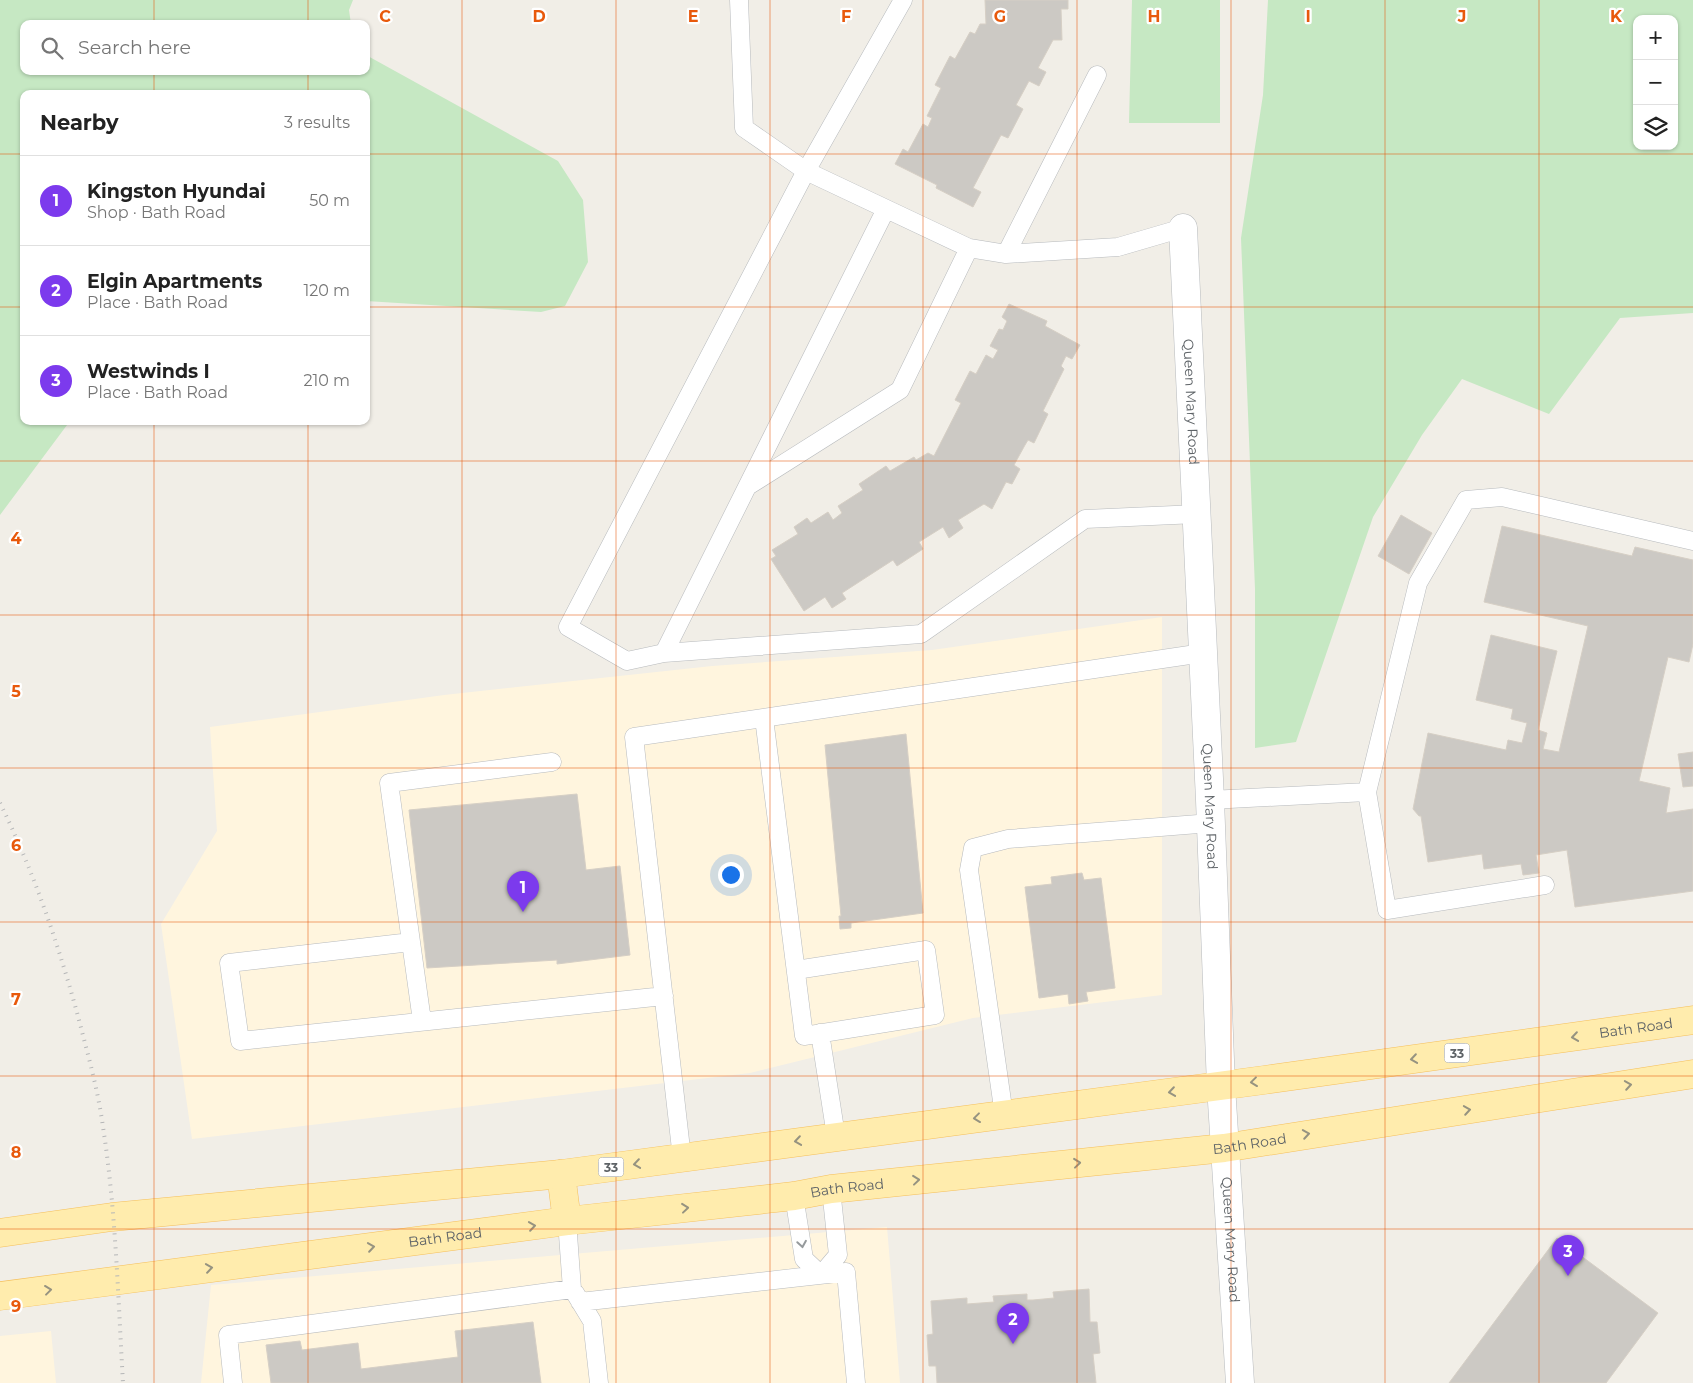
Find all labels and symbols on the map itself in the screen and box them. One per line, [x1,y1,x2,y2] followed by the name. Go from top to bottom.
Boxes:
[379,7,391,26] text: C
[532,7,546,26] text: D
[688,7,698,26] text: E
[841,7,851,26] text: F
[994,7,1006,26] text: G
[1148,7,1160,26] text: H
[1305,7,1311,26] text: I
[1457,7,1466,26] text: J
[1610,7,1623,26] text: K
[1179,338,1203,465] street label: Queen Mary Road
[10,529,22,548] text: 4
[11,682,21,701] text: 5
[1198,743,1222,870] street label: Queen Mary Road
[11,836,21,855] text: 6
[718,862,744,888] your location
[507,871,539,912] pin: 1
[11,990,21,1009] text: 7
[1598,1014,1674,1042] street label: Bath Road
[1571,1031,1579,1042] one-way arrow
[1444,1044,1470,1062] road number: 33
[1410,1053,1418,1064] one-way arrow
[1249,1076,1258,1086] one-way arrow
[1623,1080,1632,1090] one-way arrow
[1168,1086,1176,1097] one-way arrow
[1463,1105,1471,1115] one-way arrow
[972,1112,980,1123] one-way arrow
[1212,1129,1288,1158] street label: Bath Road
[1302,1130,1311,1140] one-way arrow
[794,1135,802,1146] one-way arrow
[11,1143,21,1162] text: 8
[598,1158,624,1176] road number: 33
[633,1158,642,1168] one-way arrow
[1074,1158,1082,1169] one-way arrow
[809,1175,885,1202] street label: Bath Road
[912,1175,920,1186] one-way arrow
[1218,1176,1244,1303] street label: Queen Mary Road
[681,1203,689,1214] one-way arrow
[527,1221,536,1231] one-way arrow
[407,1223,483,1251] street label: Bath Road
[1552,1235,1584,1276] pin: 3
[796,1240,807,1248] one-way arrow
[367,1242,375,1253] one-way arrow
[206,1263,214,1274] one-way arrow
[44,1285,53,1295] one-way arrow
[11,1297,21,1316] text: 9
[997,1303,1029,1344] pin: 2

